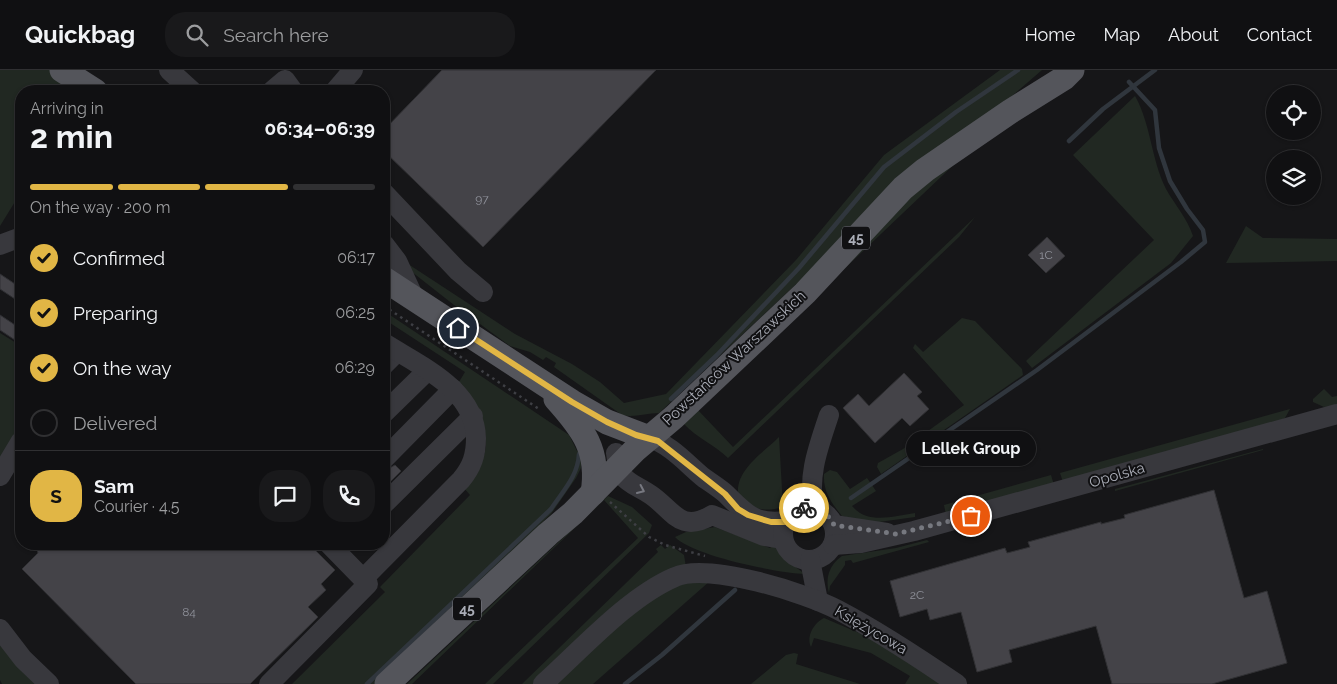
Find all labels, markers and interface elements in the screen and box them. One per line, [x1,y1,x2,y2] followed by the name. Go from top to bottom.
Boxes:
[165,12,515,57] search box
[25,20,135,49] text: Quickbag
[183,21,211,49] icon: search
[223,24,329,46] text: Search here
[1024,24,1075,45] text: Home
[1103,24,1140,45] text: Map
[1168,24,1219,45] text: About
[1247,24,1312,45] text: Contact
[1266,85,1321,205] map controls
[1266,85,1321,140] button: locate
[30,99,104,118] text: Arriving in
[265,117,375,139] text: 06:34–06:39
[30,118,113,155] text: 2 min
[1266,150,1321,205] button: layers
[475,192,489,206] house number: 97
[30,198,170,217] text: On the way · 200 m
[842,226,870,250] road number: 45
[30,244,58,272] icon: check
[73,247,165,269] text: Confirmed
[337,248,375,267] text: 06:17
[1039,248,1053,262] house number: 1C
[659,287,809,429] street label: Powstańców Warszawskich
[30,299,58,327] icon: check
[73,302,158,324] text: Preparing
[335,303,375,322] text: 06:25
[437,307,479,349] pin
[444,314,472,342] icon: home
[30,354,58,382] icon: check
[73,357,172,379] text: On the way
[335,358,375,377] text: 06:29
[73,412,157,434] text: Delivered
[906,431,1036,466] callout: Lellek Group
[922,439,1020,458] text: Lellek Group
[1087,459,1147,491] street label: Opolska
[259,470,311,522] button: chat
[323,470,375,522] button: phone
[94,475,134,497] text: Sam
[779,483,829,533] courier
[636,484,645,494] one-way arrow
[50,485,62,507] text: S
[790,494,818,522] icon: bike
[950,495,992,537] pin
[94,497,179,516] text: Courier · 4.5
[957,502,985,530] icon: bag
[910,588,924,602] house number: 2C
[453,598,481,620] road number: 45
[831,602,911,658] street label: Księżycowa
[182,605,196,619] house number: 84

